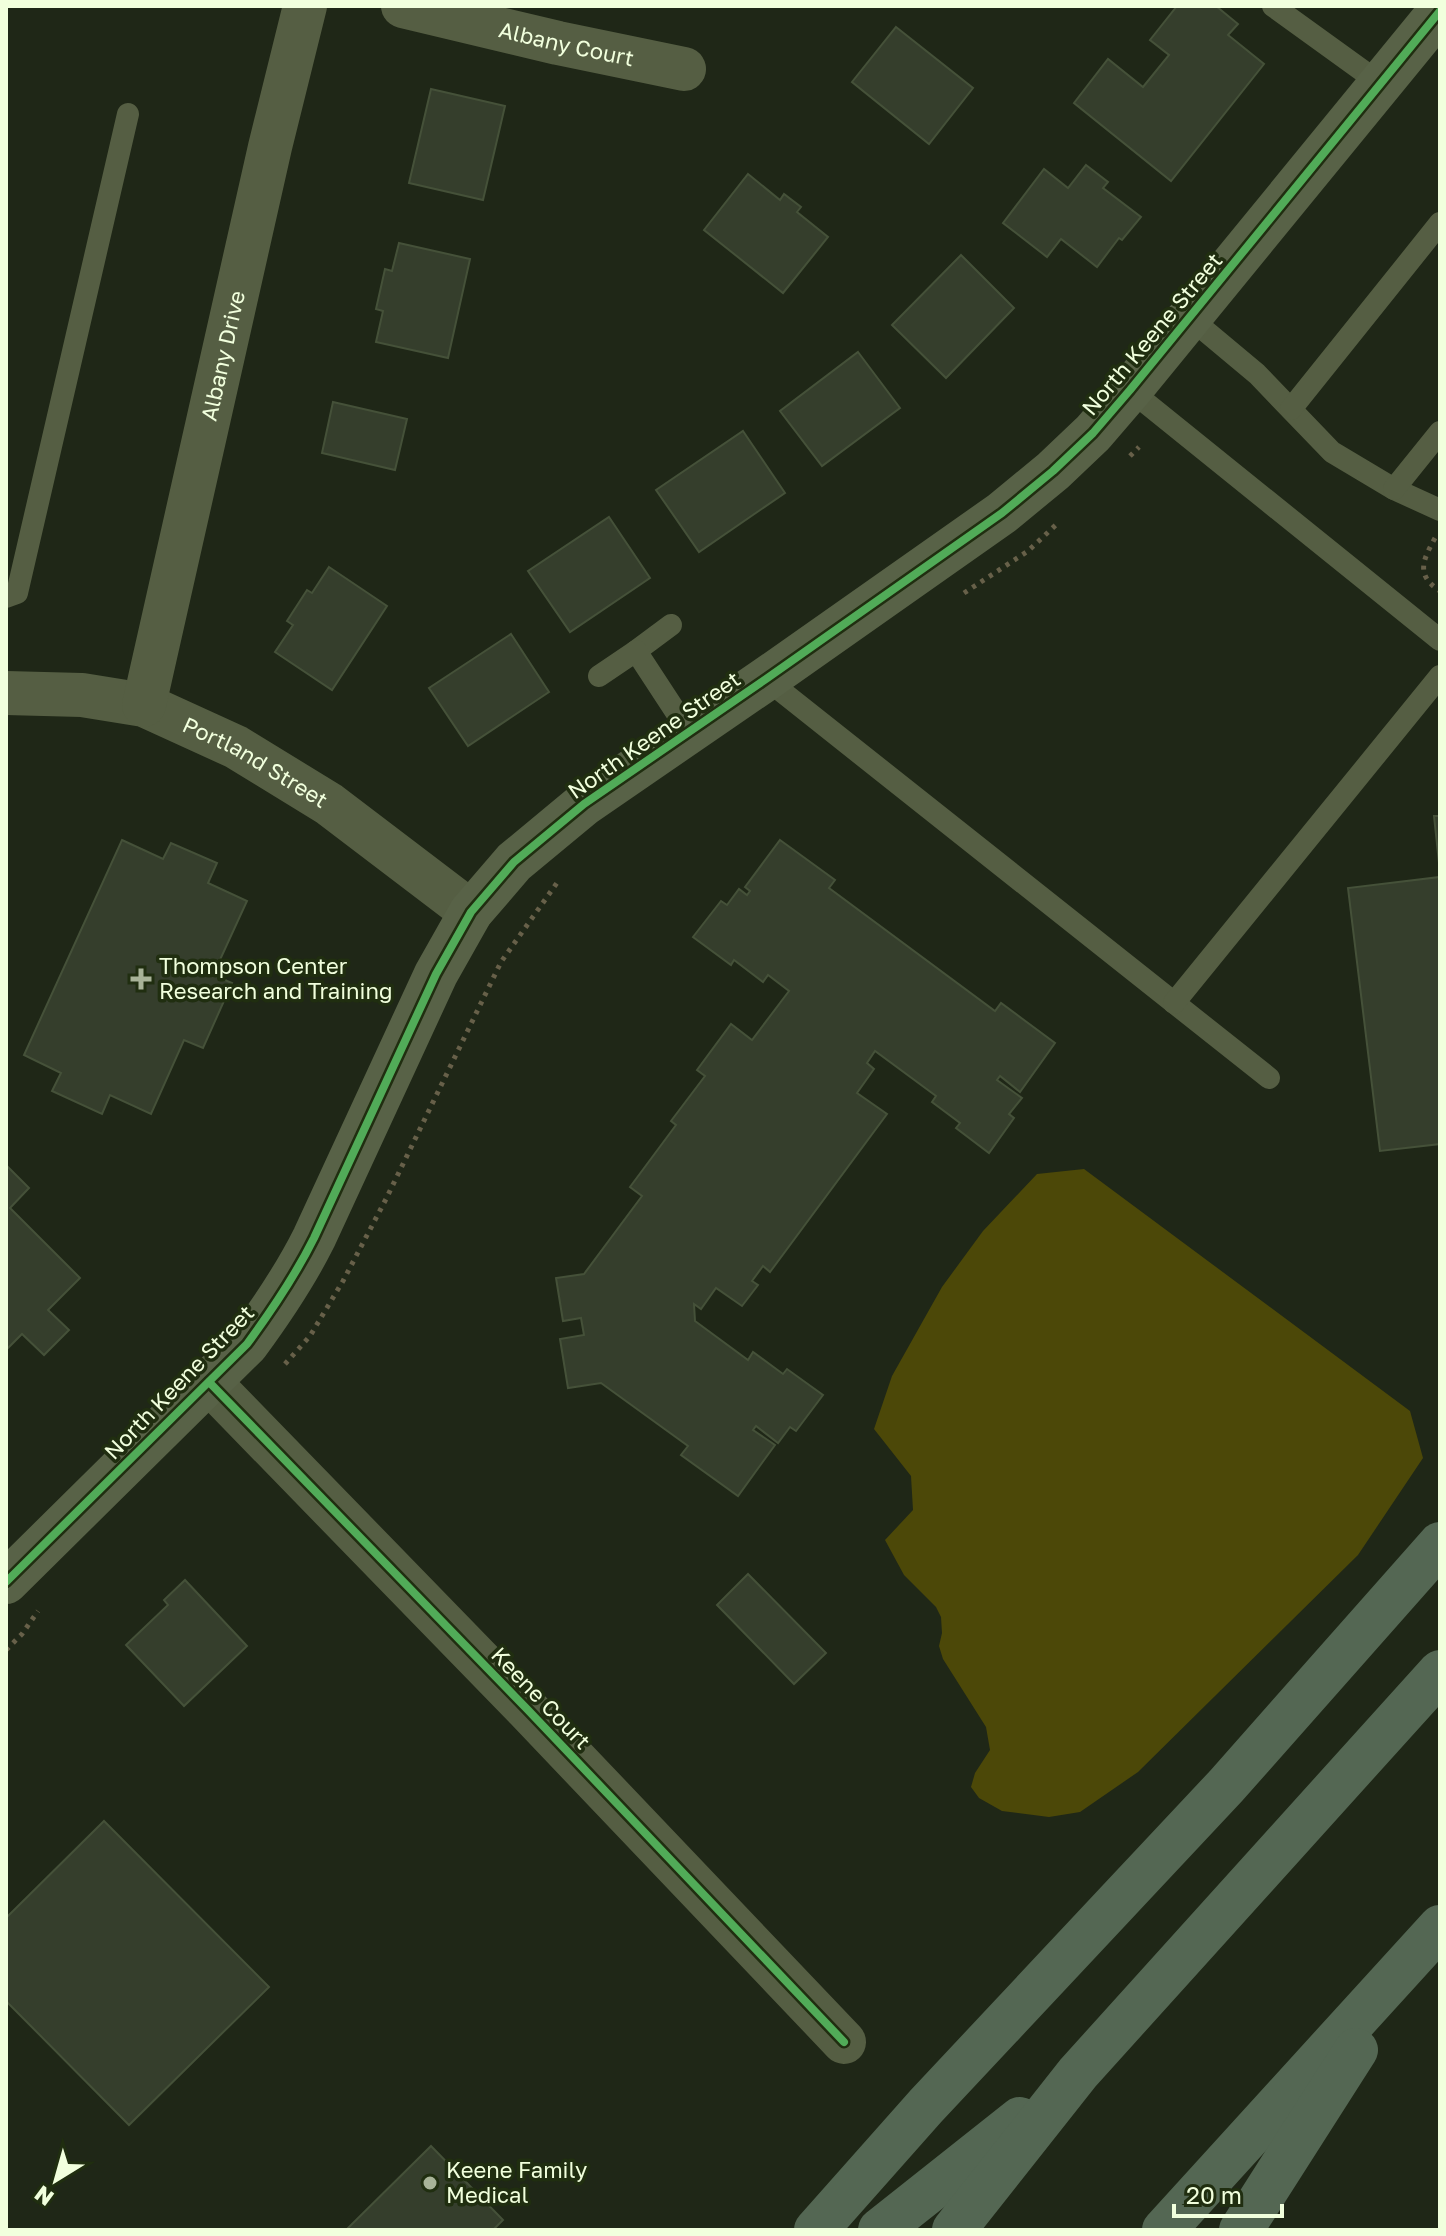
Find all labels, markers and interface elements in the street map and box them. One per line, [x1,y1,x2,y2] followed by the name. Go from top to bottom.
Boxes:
[496,15,637,71] street label: Albany Court
[1076,247,1228,420] street label: North Keene Street
[195,288,250,423] street label: Albany Drive
[562,665,745,804] street label: North Keene Street
[179,711,333,813] street label: Portland Street
[159,952,393,1004] place label: Thompson Center Research and Training
[130,968,152,990] marker: Thompson Center Research and Training
[98,1299,259,1464] street label: North Keene Street
[486,1641,597,1754] street label: Keene Court
[16,2140,96,2220] north arrow
[446,2156,587,2208] place label: Keene Family Medical
[1174,2168,1282,2218] scale bar
[421,2174,439,2192] marker: Keene Family Medical
[1186,2180,1242,2209] text: 20 m
[29,2181,58,2212] text: N

